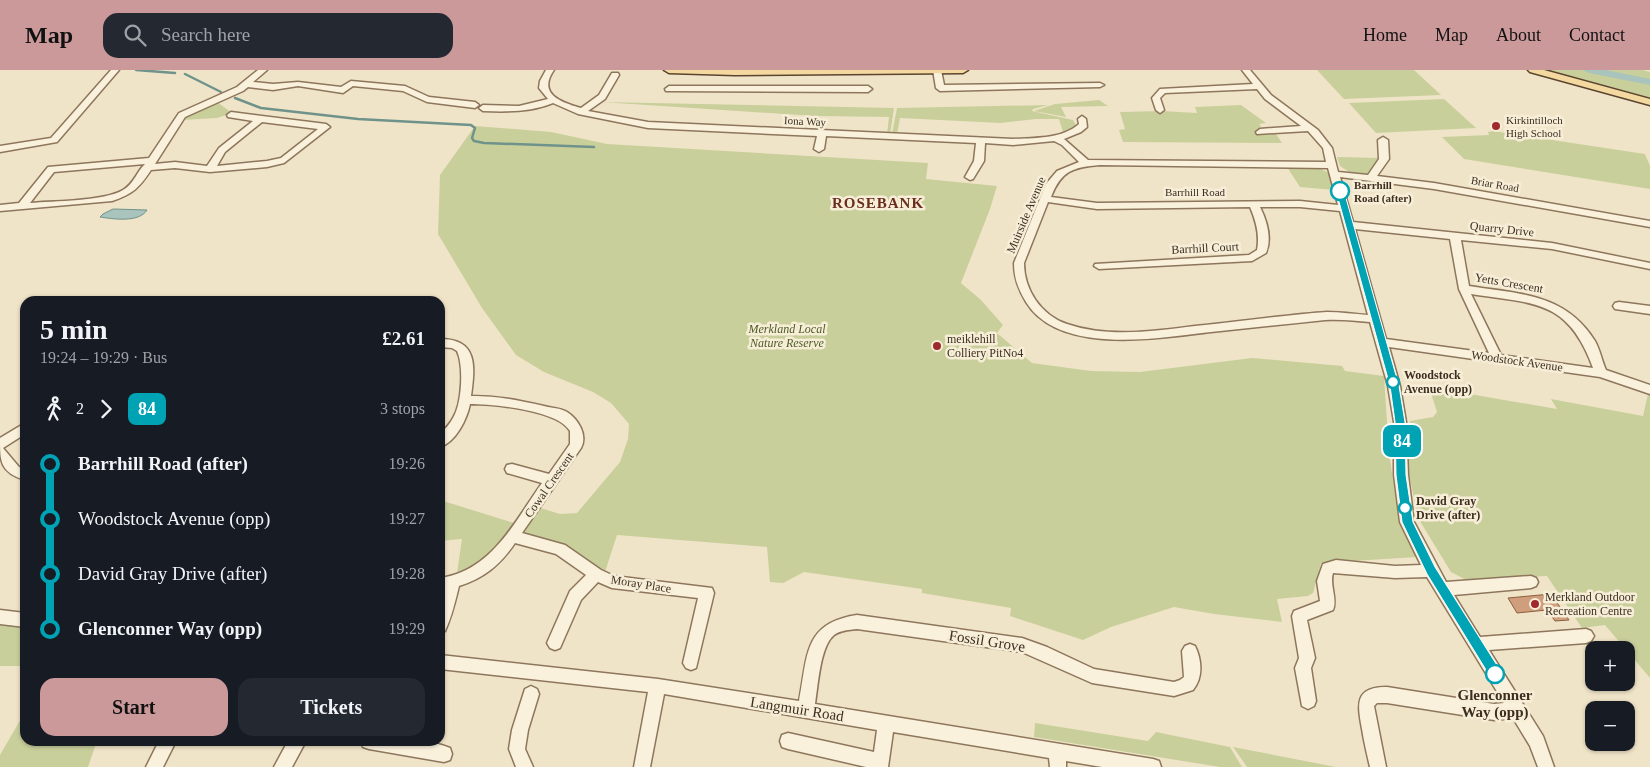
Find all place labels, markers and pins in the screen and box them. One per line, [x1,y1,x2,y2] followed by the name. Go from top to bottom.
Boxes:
[1506,114,1563,139] place label: Kirkintilloch High School
[1490,120,1502,132] marker: Kirkintilloch High School
[1354,179,1412,205] place label: Barrhill Road (after)
[1330,181,1350,201] marker: Barrhill Road (after)
[947,332,1023,360] place label: meiklehill Colliery PitNo4
[931,340,943,352] marker: meiklehill Colliery PitNo4
[1404,368,1472,396] place label: Woodstock Avenue (opp)
[1386,375,1400,389] marker: Woodstock Avenue (opp)
[1416,494,1480,522] place label: David Gray Drive (after)
[1398,501,1412,515] marker: David Gray Drive (after)
[1545,590,1635,618] place label: Merkland Outdoor Recreation Centre
[1529,598,1541,610] marker: Merkland Outdoor Recreation Centre
[1485,664,1505,684] marker: Glenconner Way (opp)
[1458,687,1533,721] place label: Glenconner Way (opp)

